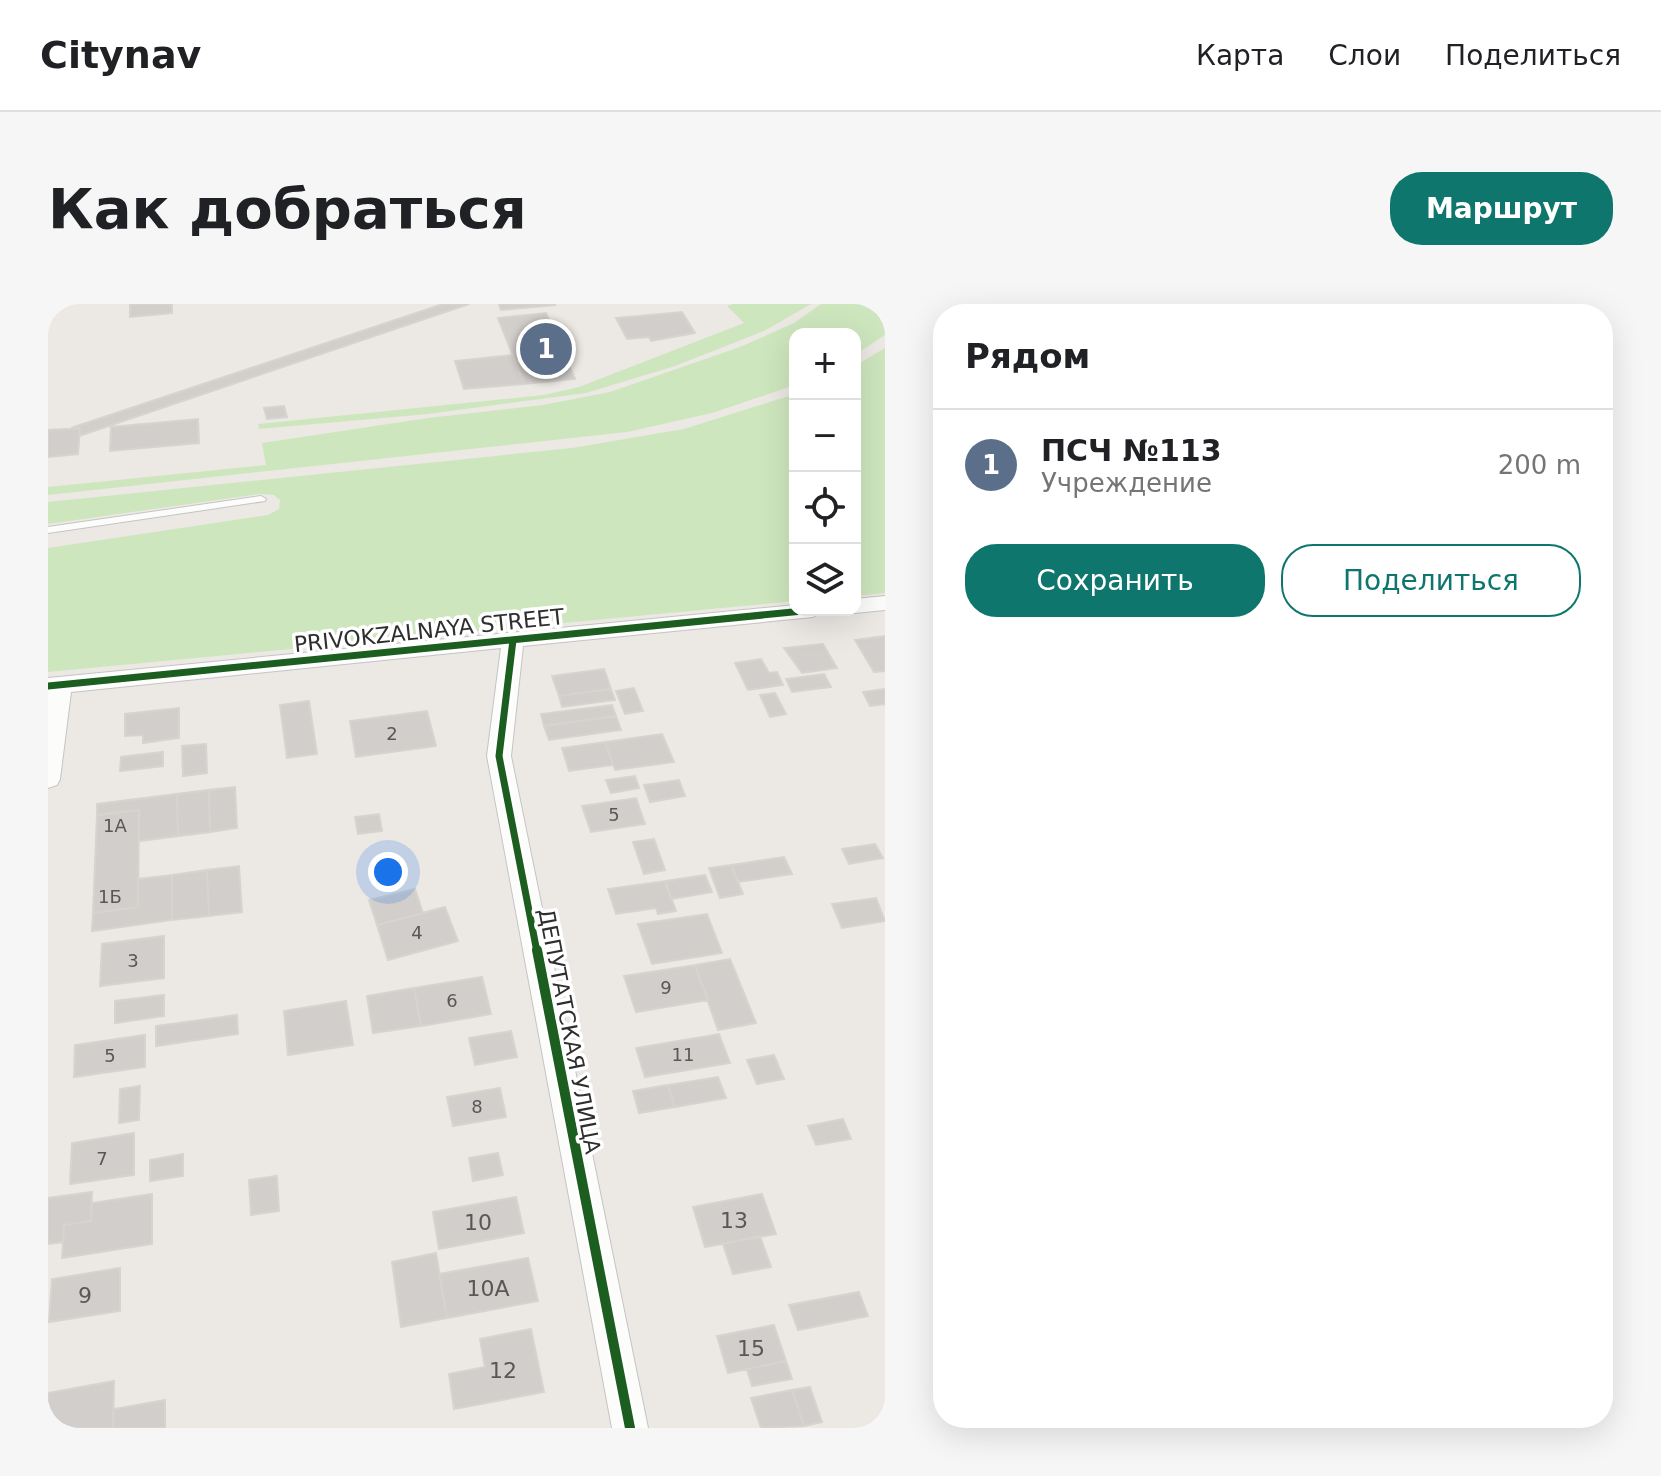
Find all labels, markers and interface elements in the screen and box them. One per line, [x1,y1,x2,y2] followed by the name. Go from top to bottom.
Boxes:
[40,33,201,77] text: Citynav
[1196,39,1284,72] text: Карта
[1328,39,1401,72] text: Слои
[1445,39,1621,72] text: Поделиться
[1390,172,1613,245] button: Маршрут
[48,176,527,241] text: Как добраться
[520,319,572,379] pin: 1
[789,328,861,616] map controls
[789,328,861,400] button: +
[965,336,1090,376] text: Рядом
[789,400,861,472] button: −
[1041,433,1222,468] text: ПСЧ №113
[982,450,1000,480] text: 1
[1498,450,1581,480] text: 200 m
[1041,468,1212,498] text: Учреждение
[789,472,861,544] button: locate
[789,544,861,616] button: layers
[965,544,1265,617] button: Сохранить
[1281,544,1581,617] button: Поделиться
[293,604,566,657] street label: PRIVOKZALNAYA STREET
[386,723,398,744] house number: 2
[608,804,620,825] house number: 5
[103,815,128,836] house number: 1А
[368,852,408,892] your location
[98,886,122,907] house number: 1Б
[533,906,606,1156] street label: ДЕПУТАТСКАЯ УЛИЦА
[411,922,423,943] house number: 4
[127,950,139,971] house number: 3
[660,977,672,998] house number: 9
[446,990,458,1011] house number: 6
[672,1044,694,1065] house number: 11
[104,1045,116,1066] house number: 5
[471,1096,483,1117] house number: 8
[96,1148,108,1169] house number: 7
[720,1208,748,1233] house number: 13
[464,1210,492,1235] house number: 10
[466,1276,510,1301] house number: 10А
[78,1283,92,1308] house number: 9
[737,1336,765,1361] house number: 15
[489,1358,517,1383] house number: 12

